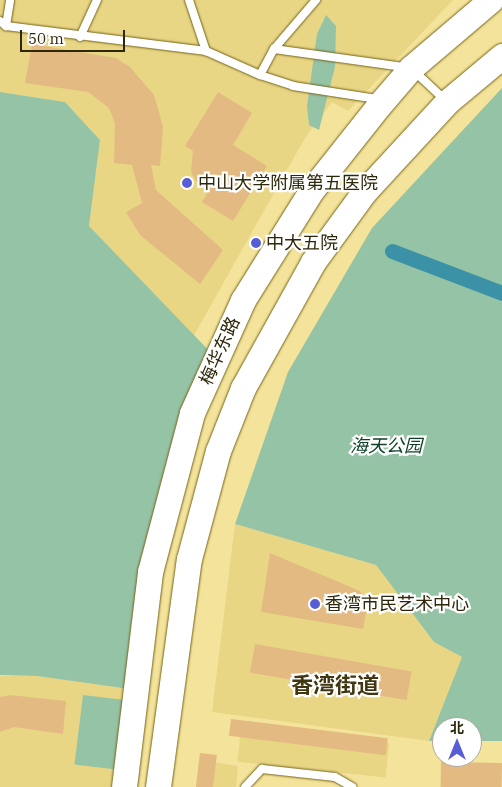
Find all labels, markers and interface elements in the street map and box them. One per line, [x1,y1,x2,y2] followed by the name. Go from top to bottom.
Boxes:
[22,20,128,52] scale bar
[28,29,64,48] text: 50 m
[198,172,378,194] place label: 中山大学附属第五医院
[180,176,194,190] marker: 中山大学附属第五医院
[266,232,338,254] place label: 中大五院
[250,237,262,249] marker: 中大五院
[195,314,245,388] street label: 梅华东路
[350,435,422,457] park label: 海天公园
[325,593,469,615] place label: 香湾市民艺术中心
[309,598,321,610] marker: 香湾市民艺术中心
[291,672,379,698] district label: 香湾街道
[432,717,482,767] north arrow
[450,719,464,737] text: 北

